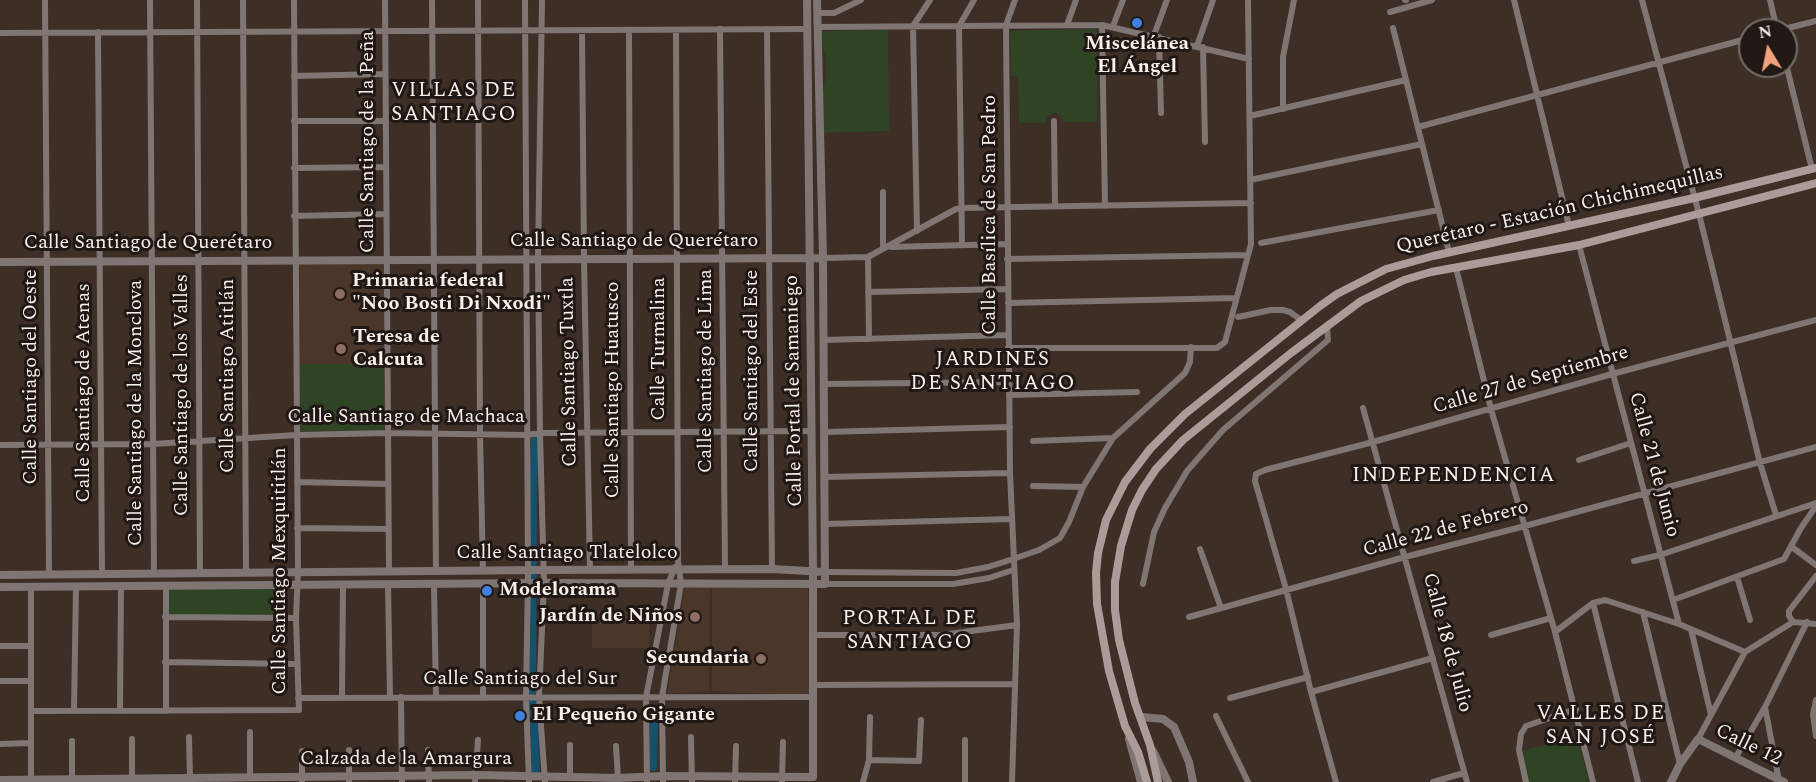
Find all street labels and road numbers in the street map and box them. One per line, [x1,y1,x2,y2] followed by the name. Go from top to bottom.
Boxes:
[357,31,381,253] street label: Calle Santiago de la Peña
[979,95,1003,335] street label: Calle Basílica de San Pedro
[1394,162,1726,260] street label: Querétaro - Estación Chichimequillas
[510,230,758,254] street label: Calle Santiago de Querétaro
[24,232,272,256] street label: Calle Santiago de Querétaro
[20,269,44,485] street label: Calle Santiago del Oeste
[695,269,719,473] street label: Calle Santiago de Lima
[741,270,765,472] street label: Calle Santiago del Este
[171,274,195,516] street label: Calle Santiago de los Valles
[781,275,809,507] street label: Calle Portal de Samaniego
[556,277,584,467] street label: Calle Santiago Tuxtla
[648,277,672,421] street label: Calle Turmalina
[217,279,241,473] street label: Calle Santiago Atitlán
[125,280,149,546] street label: Calle Santiago de la Monclova
[602,281,626,499] street label: Calle Santiago Huatusco
[73,283,97,503] street label: Calle Santiago de Atenas
[1430,342,1632,420] street label: Calle 27 de Septiembre
[1622,390,1684,540] street label: Calle 21 de Junio
[287,406,525,430] street label: Calle Santiago de Machaca
[269,447,293,695] street label: Calle Santiago Mexquititlán
[1361,496,1531,564] street label: Calle 22 de Febrero
[456,542,678,566] street label: Calle Santiago Tlatelolco
[1416,571,1476,715] street label: Calle 18 de Julio
[423,668,617,692] street label: Calle Santiago del Sur
[1711,720,1785,772] street label: Calle 12
[300,748,512,772] street label: Calzada de la Amargura

